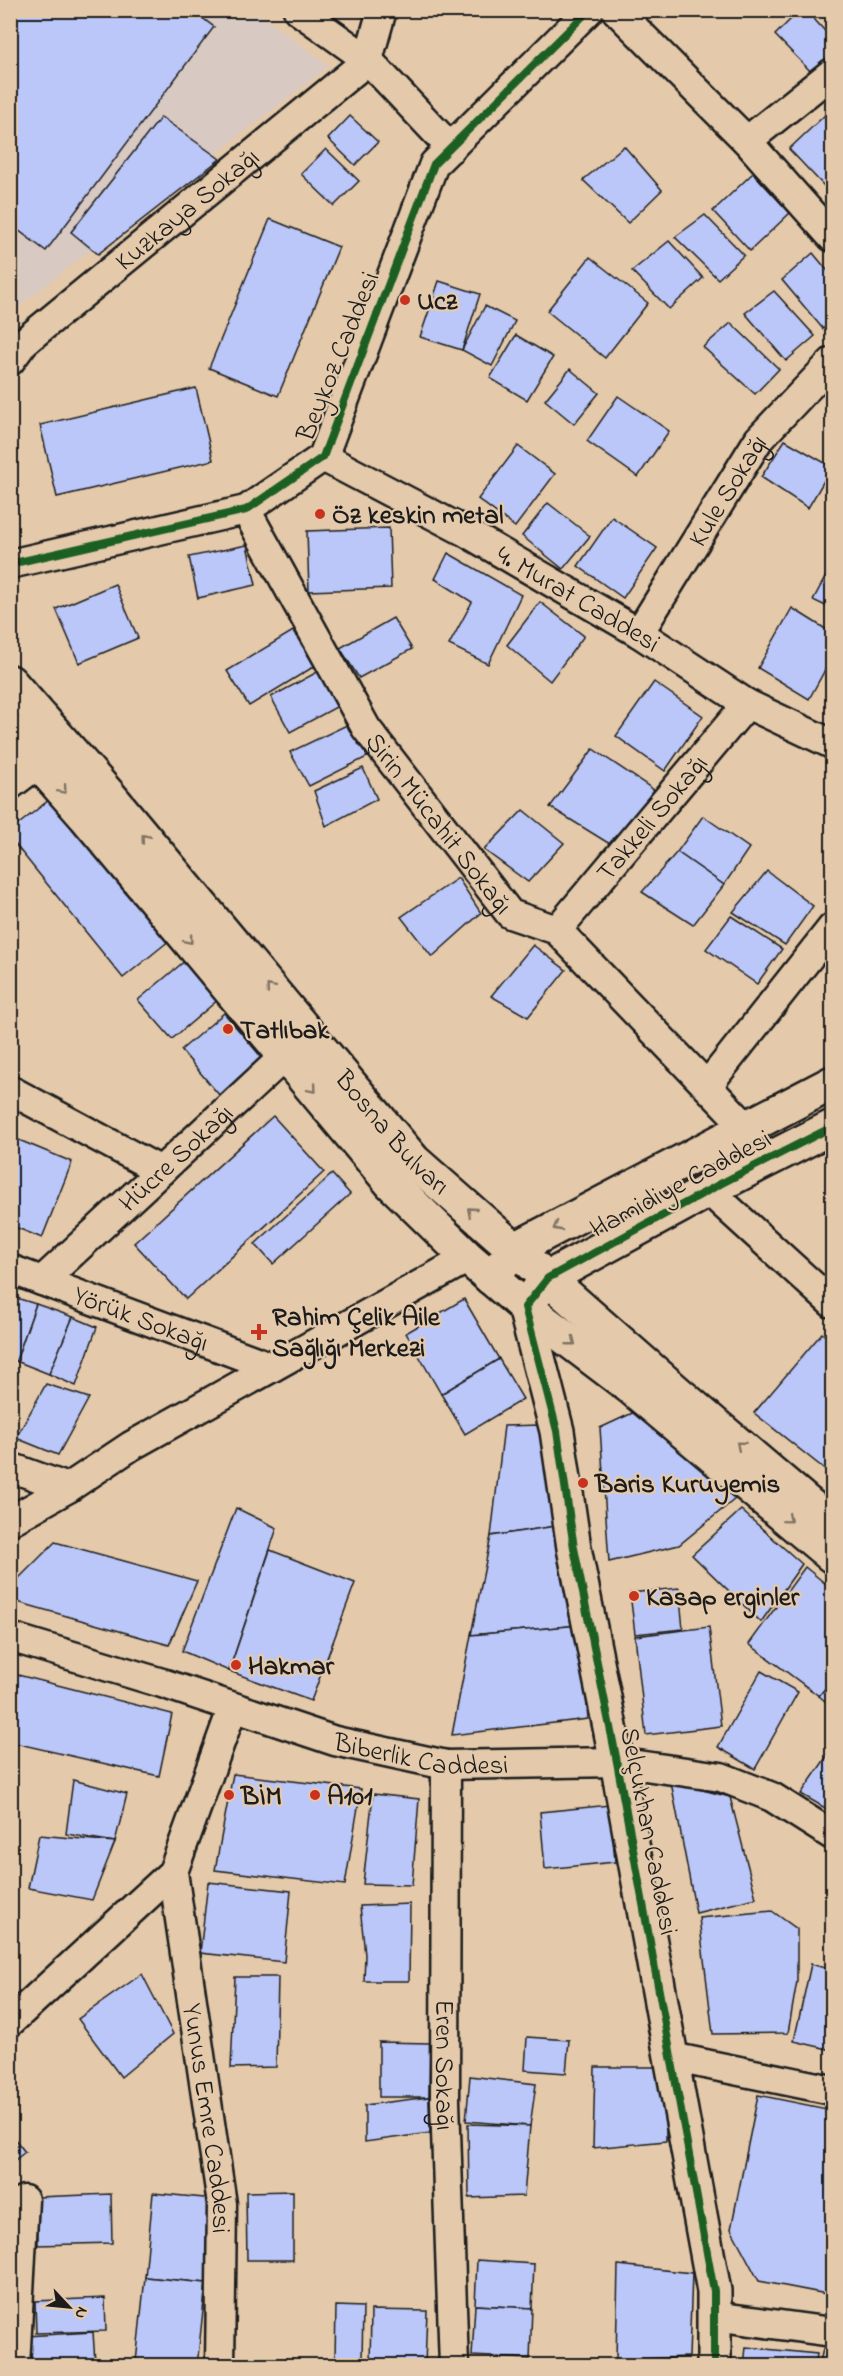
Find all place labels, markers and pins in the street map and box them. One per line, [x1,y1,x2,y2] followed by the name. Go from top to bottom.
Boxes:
[417,283,458,322] place label: Ucz
[398,293,412,307] marker: Ucz
[332,497,503,536] place label: Öz keskin metal
[313,507,327,521] marker: Öz keskin metal
[240,1012,330,1051] place label: Tatlıbak
[221,1022,235,1036] marker: Tatlıbak
[272,1299,441,1370] place label: Rahim Çelik Aile Sağlığı Merkezi
[250,1323,268,1341] marker: Rahim Çelik Aile Sağlığı Merkezi
[593,1466,780,1505] place label: Baris Kuruyemis
[576,1476,590,1490] marker: Baris Kuruyemis
[646,1579,800,1619] place label: Kasap erginler
[627,1589,641,1603] marker: Kasap erginler
[248,1648,335,1687] place label: Hakmar
[229,1658,243,1672] marker: Hakmar
[239,1778,282,1817] place label: BİM
[327,1778,373,1817] place label: A101
[222,1788,236,1802] marker: BİM
[308,1788,322,1802] marker: A101

